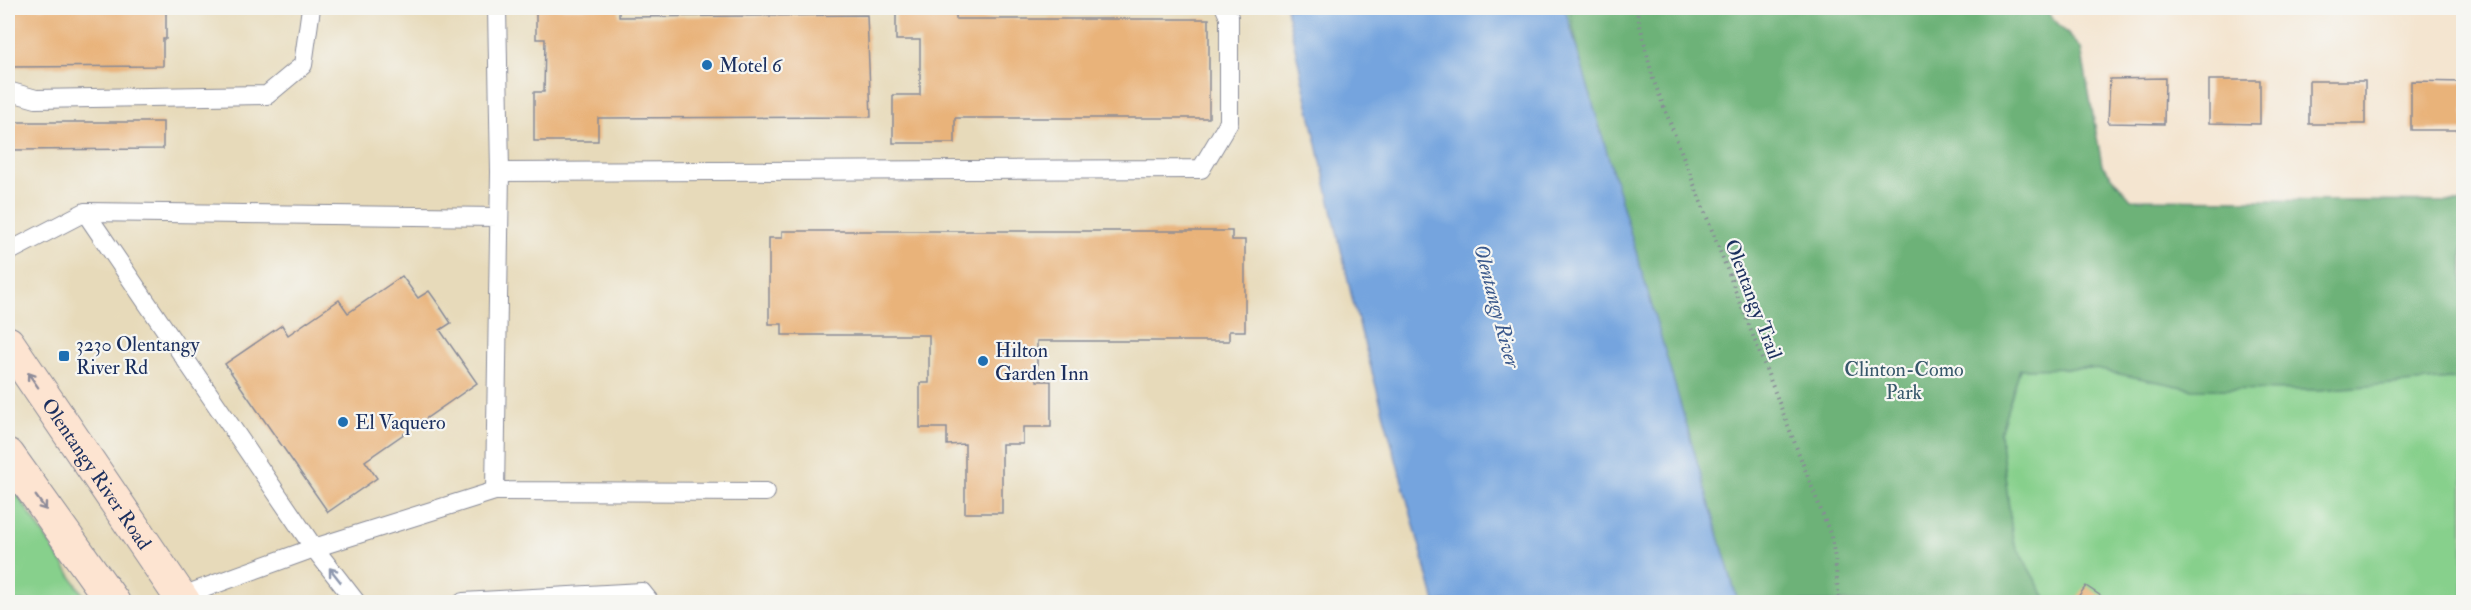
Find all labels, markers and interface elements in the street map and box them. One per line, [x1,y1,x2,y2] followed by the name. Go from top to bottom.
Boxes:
[719,53,783,78] place label: Motel 6
[700,58,714,72] marker: Motel 6
[1719,236,1788,363] street label: Olentangy Trail
[1467,241,1526,372] water label: Olentangy River
[76,332,201,380] place label: 3230 Olentangy River Rd
[995,338,1089,386] place label: Hilton Garden Inn
[57,349,71,363] marker: 3230 Olentangy River Rd
[976,354,990,368] marker: Hilton Garden Inn
[1844,357,1964,405] park label: Clinton-Como Park
[27,373,39,389] one-way arrow
[36,393,157,555] street label: Olentangy River Road
[355,410,446,435] place label: El Vaquero
[336,415,350,429] marker: El Vaquero
[35,495,48,511] one-way arrow
[328,568,341,584] one-way arrow

